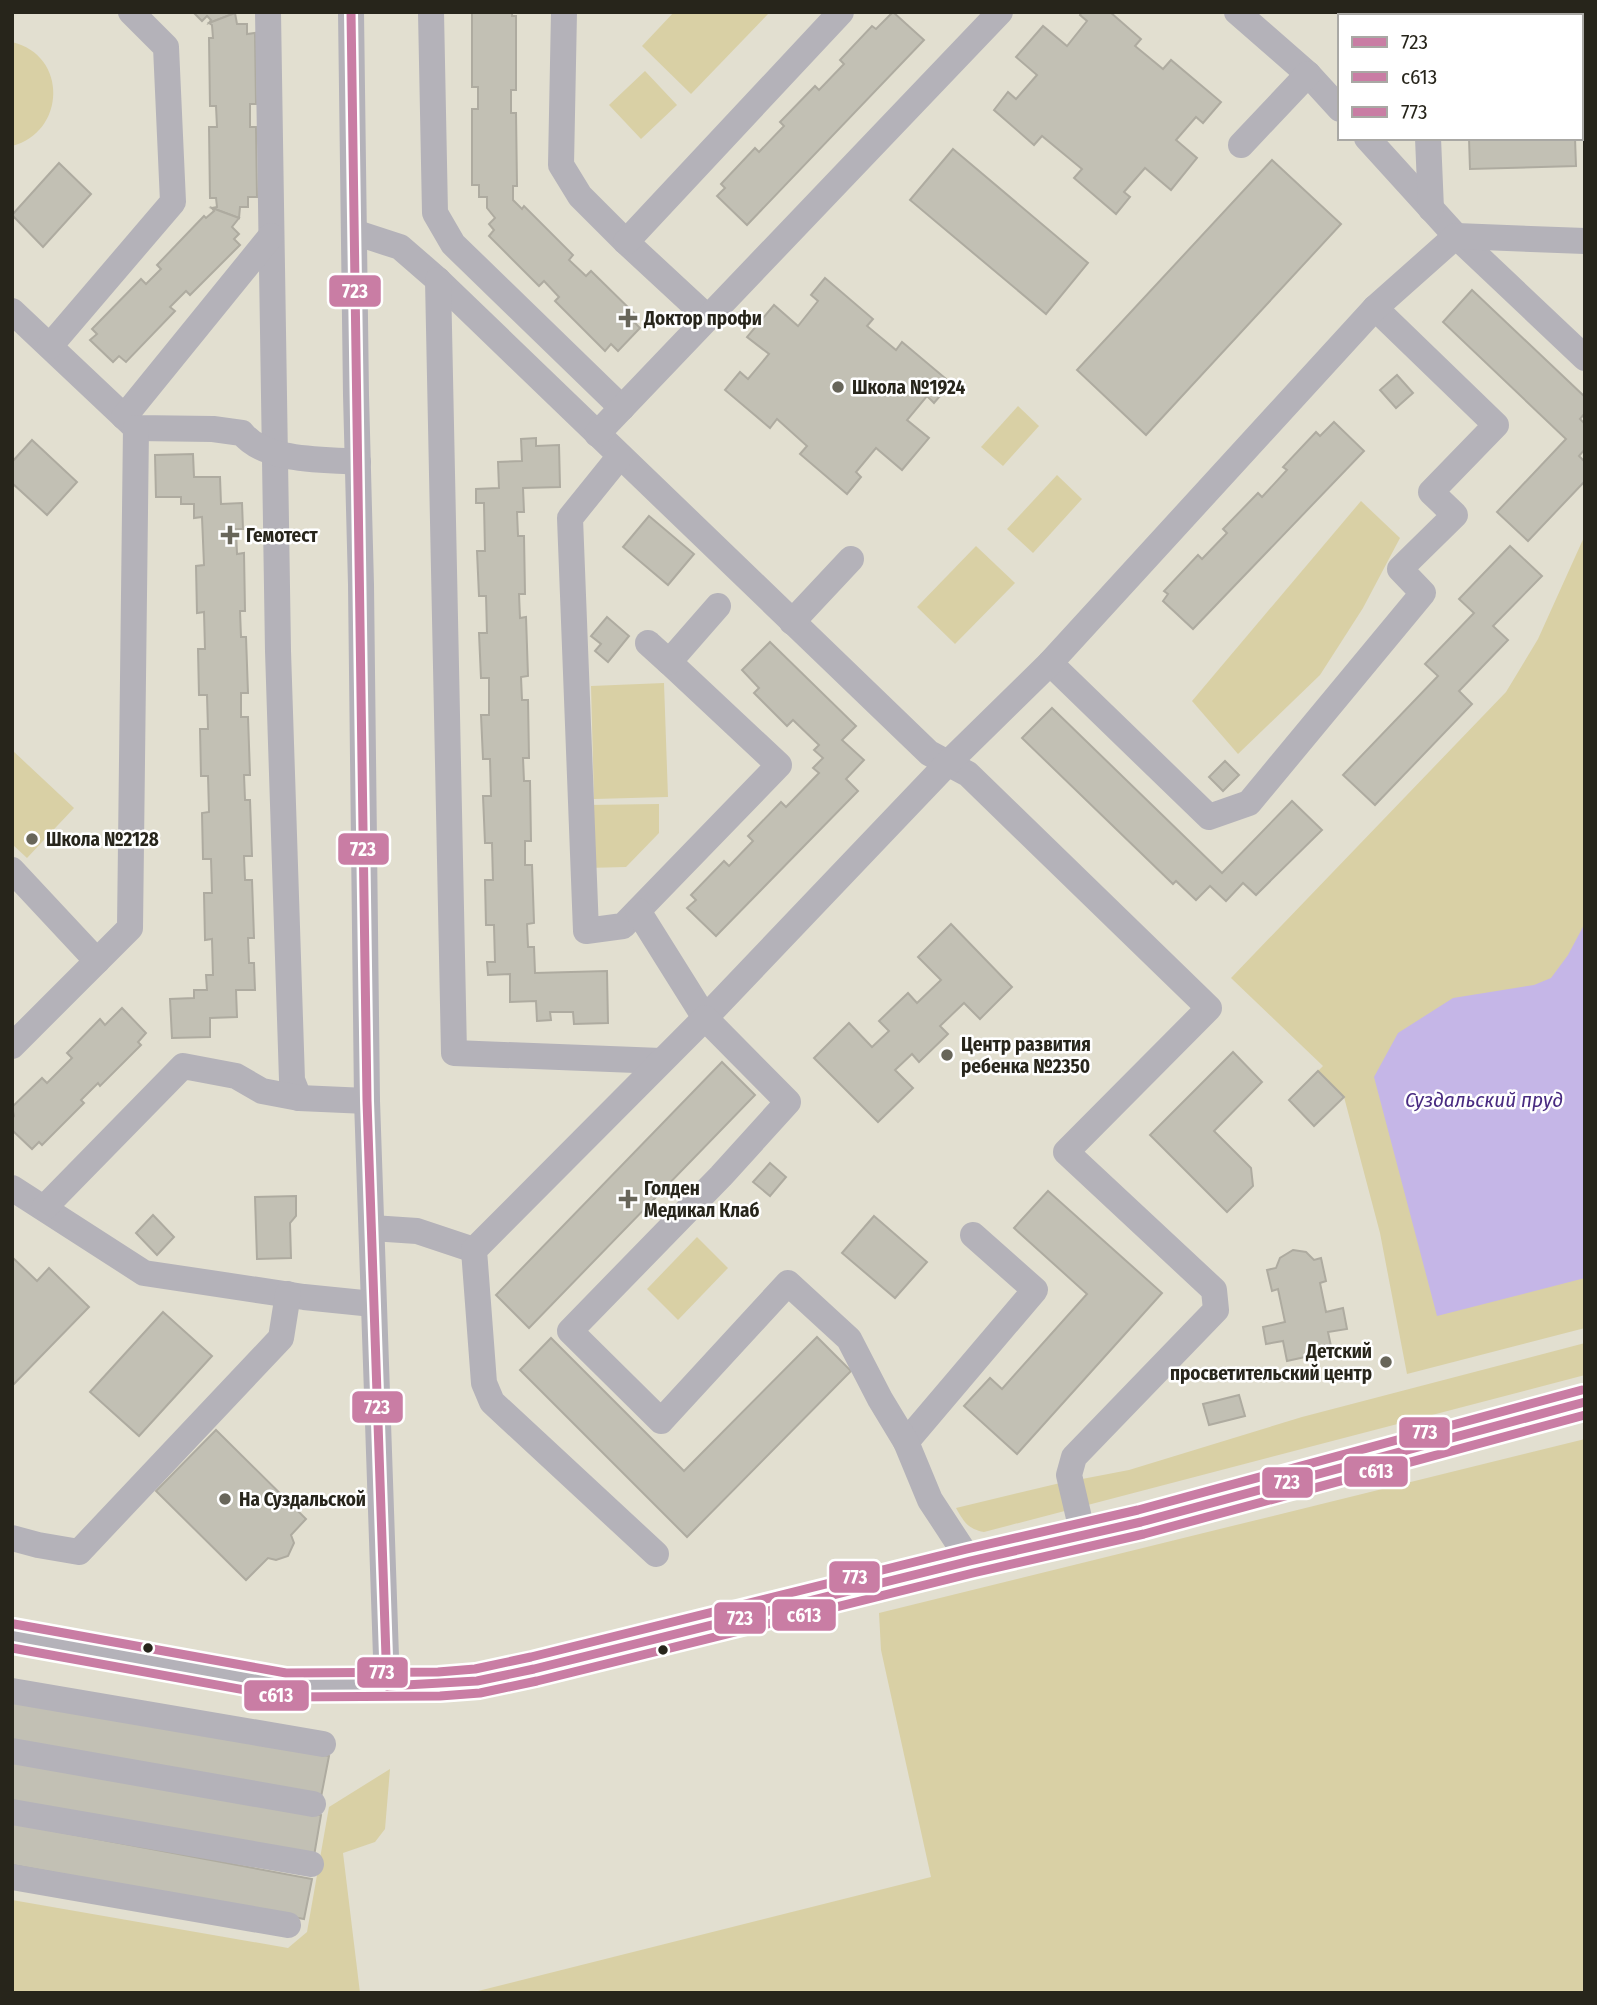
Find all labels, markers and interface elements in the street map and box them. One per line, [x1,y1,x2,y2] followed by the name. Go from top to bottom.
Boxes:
[1338,14,1583,140] legend
[1401,29,1428,55] text: 723
[1401,64,1437,90] text: с613
[1401,99,1427,125] text: 773
[328,274,382,308] line badge: 723
[342,280,368,303] text: 723
[643,307,762,330] place label: Доктор профи
[618,308,638,328] marker: Доктор профи
[852,376,965,399] place label: Школа №1924
[830,379,846,395] marker: Школа №1924
[246,524,318,547] place label: Гемотест
[220,525,240,545] marker: Гемотест
[46,828,159,851] place label: Школа №2128
[24,831,40,847] marker: Школа №2128
[337,832,390,866] line badge: 723
[350,838,376,861] text: 723
[961,1033,1091,1078] place label: Центр развития ребенка №2350
[939,1047,955,1063] marker: Центр развития ребенка №2350
[1405,1087,1563,1113] water label: Суздальский пруд
[644,1177,759,1222] place label: Голден Медикал Клаб
[618,1189,638,1209] marker: Голден Медикал Клаб
[1170,1340,1372,1385] place label: Детский просветительский центр
[1378,1354,1394,1370] marker: Детский просветительский центр
[351,1390,404,1424] line badge: 723
[364,1396,390,1419] text: 723
[1398,1416,1451,1449] line badge: 773
[1412,1421,1438,1444] text: 773
[1343,1455,1409,1488] line badge: с613
[1359,1460,1393,1483] text: с613
[1261,1466,1314,1499] line badge: 723
[1274,1471,1300,1494] text: 723
[239,1488,366,1511] place label: На Суздальской
[217,1491,233,1507] marker: На Суздальской
[828,1560,881,1594] line badge: 773
[842,1566,868,1589] text: 773
[771,1598,837,1632] line badge: с613
[713,1601,767,1635] line badge: 723
[787,1604,821,1627] text: с613
[727,1607,753,1630] text: 723
[141,1641,155,1655] unlabelled marker
[656,1643,670,1657] unlabelled marker
[356,1656,409,1689] line badge: 773
[369,1661,395,1684] text: 773
[243,1679,310,1712] line badge: с613
[259,1684,293,1707] text: с613

